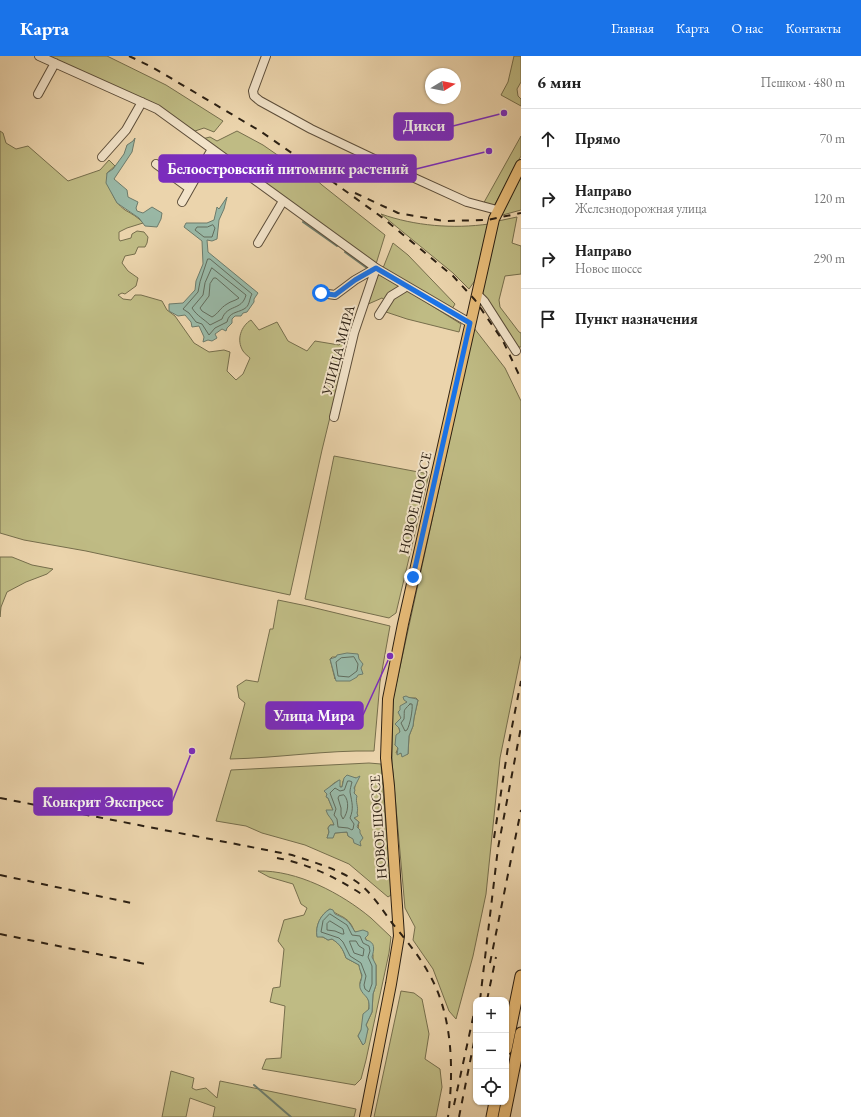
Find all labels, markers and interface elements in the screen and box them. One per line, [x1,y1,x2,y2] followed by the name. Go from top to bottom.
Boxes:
[20,16,69,41] text: Карта
[611,19,654,37] text: Главная
[676,19,709,37] text: Карта
[731,19,763,37] text: О нас
[785,19,841,37] text: Контакты
[425,68,461,104] north arrow
[537,71,581,93] text: 6 мин
[761,74,845,91] text: Пешком · 480 m
[394,113,453,140] callout: Дикси
[403,116,445,135] text: Дикси
[537,128,559,150] icon: ahead
[575,129,620,148] text: Прямо
[820,130,845,147] text: 70 m
[159,155,416,182] callout: Белоостровский питомник растений
[167,159,409,178] text: Белоостровский питомник растений
[575,181,632,200] text: Направо
[537,188,559,210] icon: right
[814,190,845,207] text: 120 m
[575,200,707,217] text: Железнодорожная улица
[575,241,632,260] text: Направо
[537,248,559,270] icon: right
[814,250,845,267] text: 290 m
[575,260,642,277] text: Новое шоссе
[312,284,330,302] route start
[317,303,359,398] street label: УЛИЦА МИРА
[537,308,559,330] icon: arrive
[575,309,698,328] text: Пункт назначения
[394,450,436,556] street label: НОВОЕ ШОССЕ
[404,568,422,586] route end
[266,702,363,729] callout: Улица Мира
[272,706,355,725] text: Улица Мира
[365,774,391,880] street label: НОВОЕ ШОССЕ
[34,788,172,815] callout: Конкрит Экспресс
[42,792,164,811] text: Конкрит Экспресс
[473,997,509,1105] map controls
[473,997,509,1033] button: +
[473,1033,509,1069] button: −
[473,1069,509,1105] button: locate

